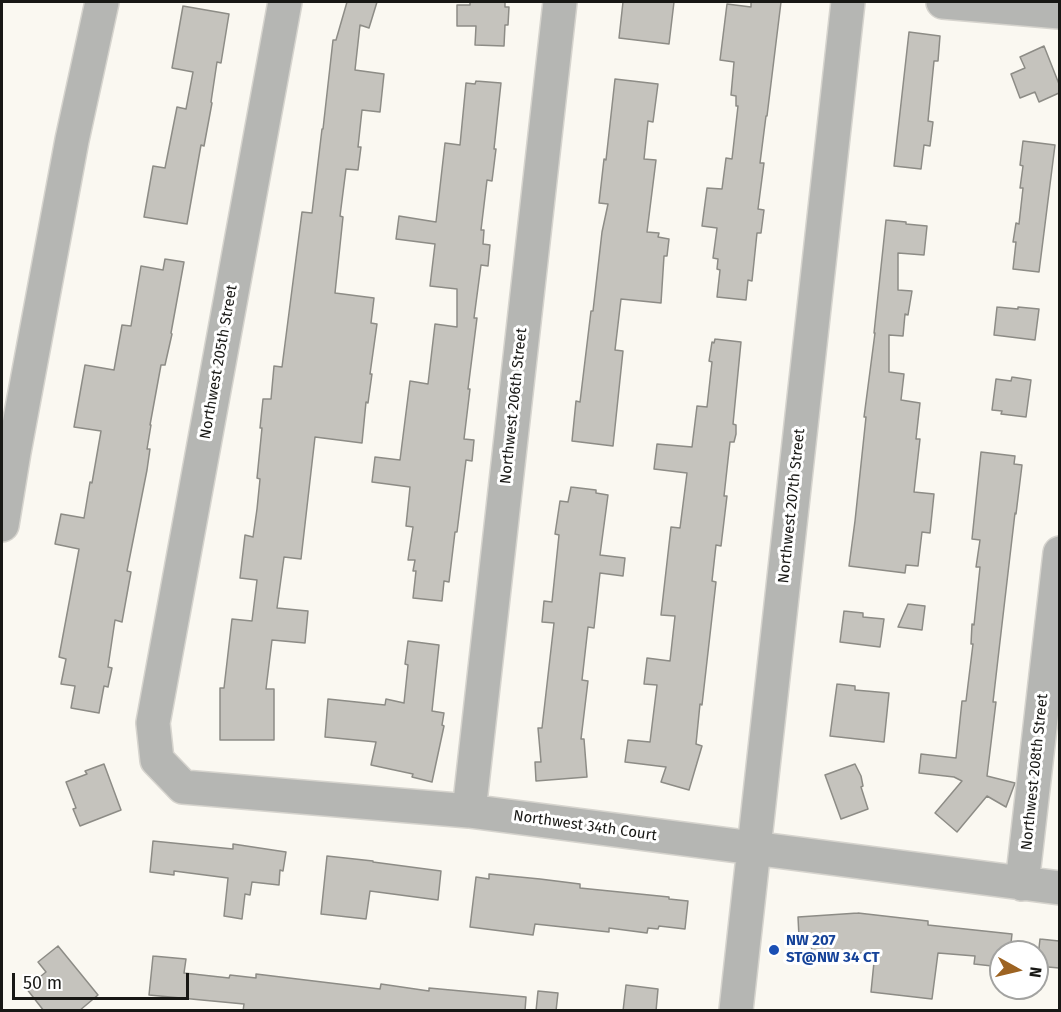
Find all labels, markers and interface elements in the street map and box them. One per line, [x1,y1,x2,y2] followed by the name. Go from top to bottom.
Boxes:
[197,283,241,441] street label: Northwest 205th Street
[497,327,531,485] street label: Northwest 206th Street
[775,428,809,584] street label: Northwest 207th Street
[1018,693,1052,851] street label: Northwest 208th Street
[512,807,658,845] street label: Northwest 34th Court
[786,932,879,967] place label: NW 207 ST@NW 34 CT
[989,940,1049,1000] north arrow
[767,943,781,957] marker: NW 207 ST@NW 34 CT
[15,961,192,999] scale bar
[1025,966,1045,979] text: N
[23,972,62,994] text: 50 m

